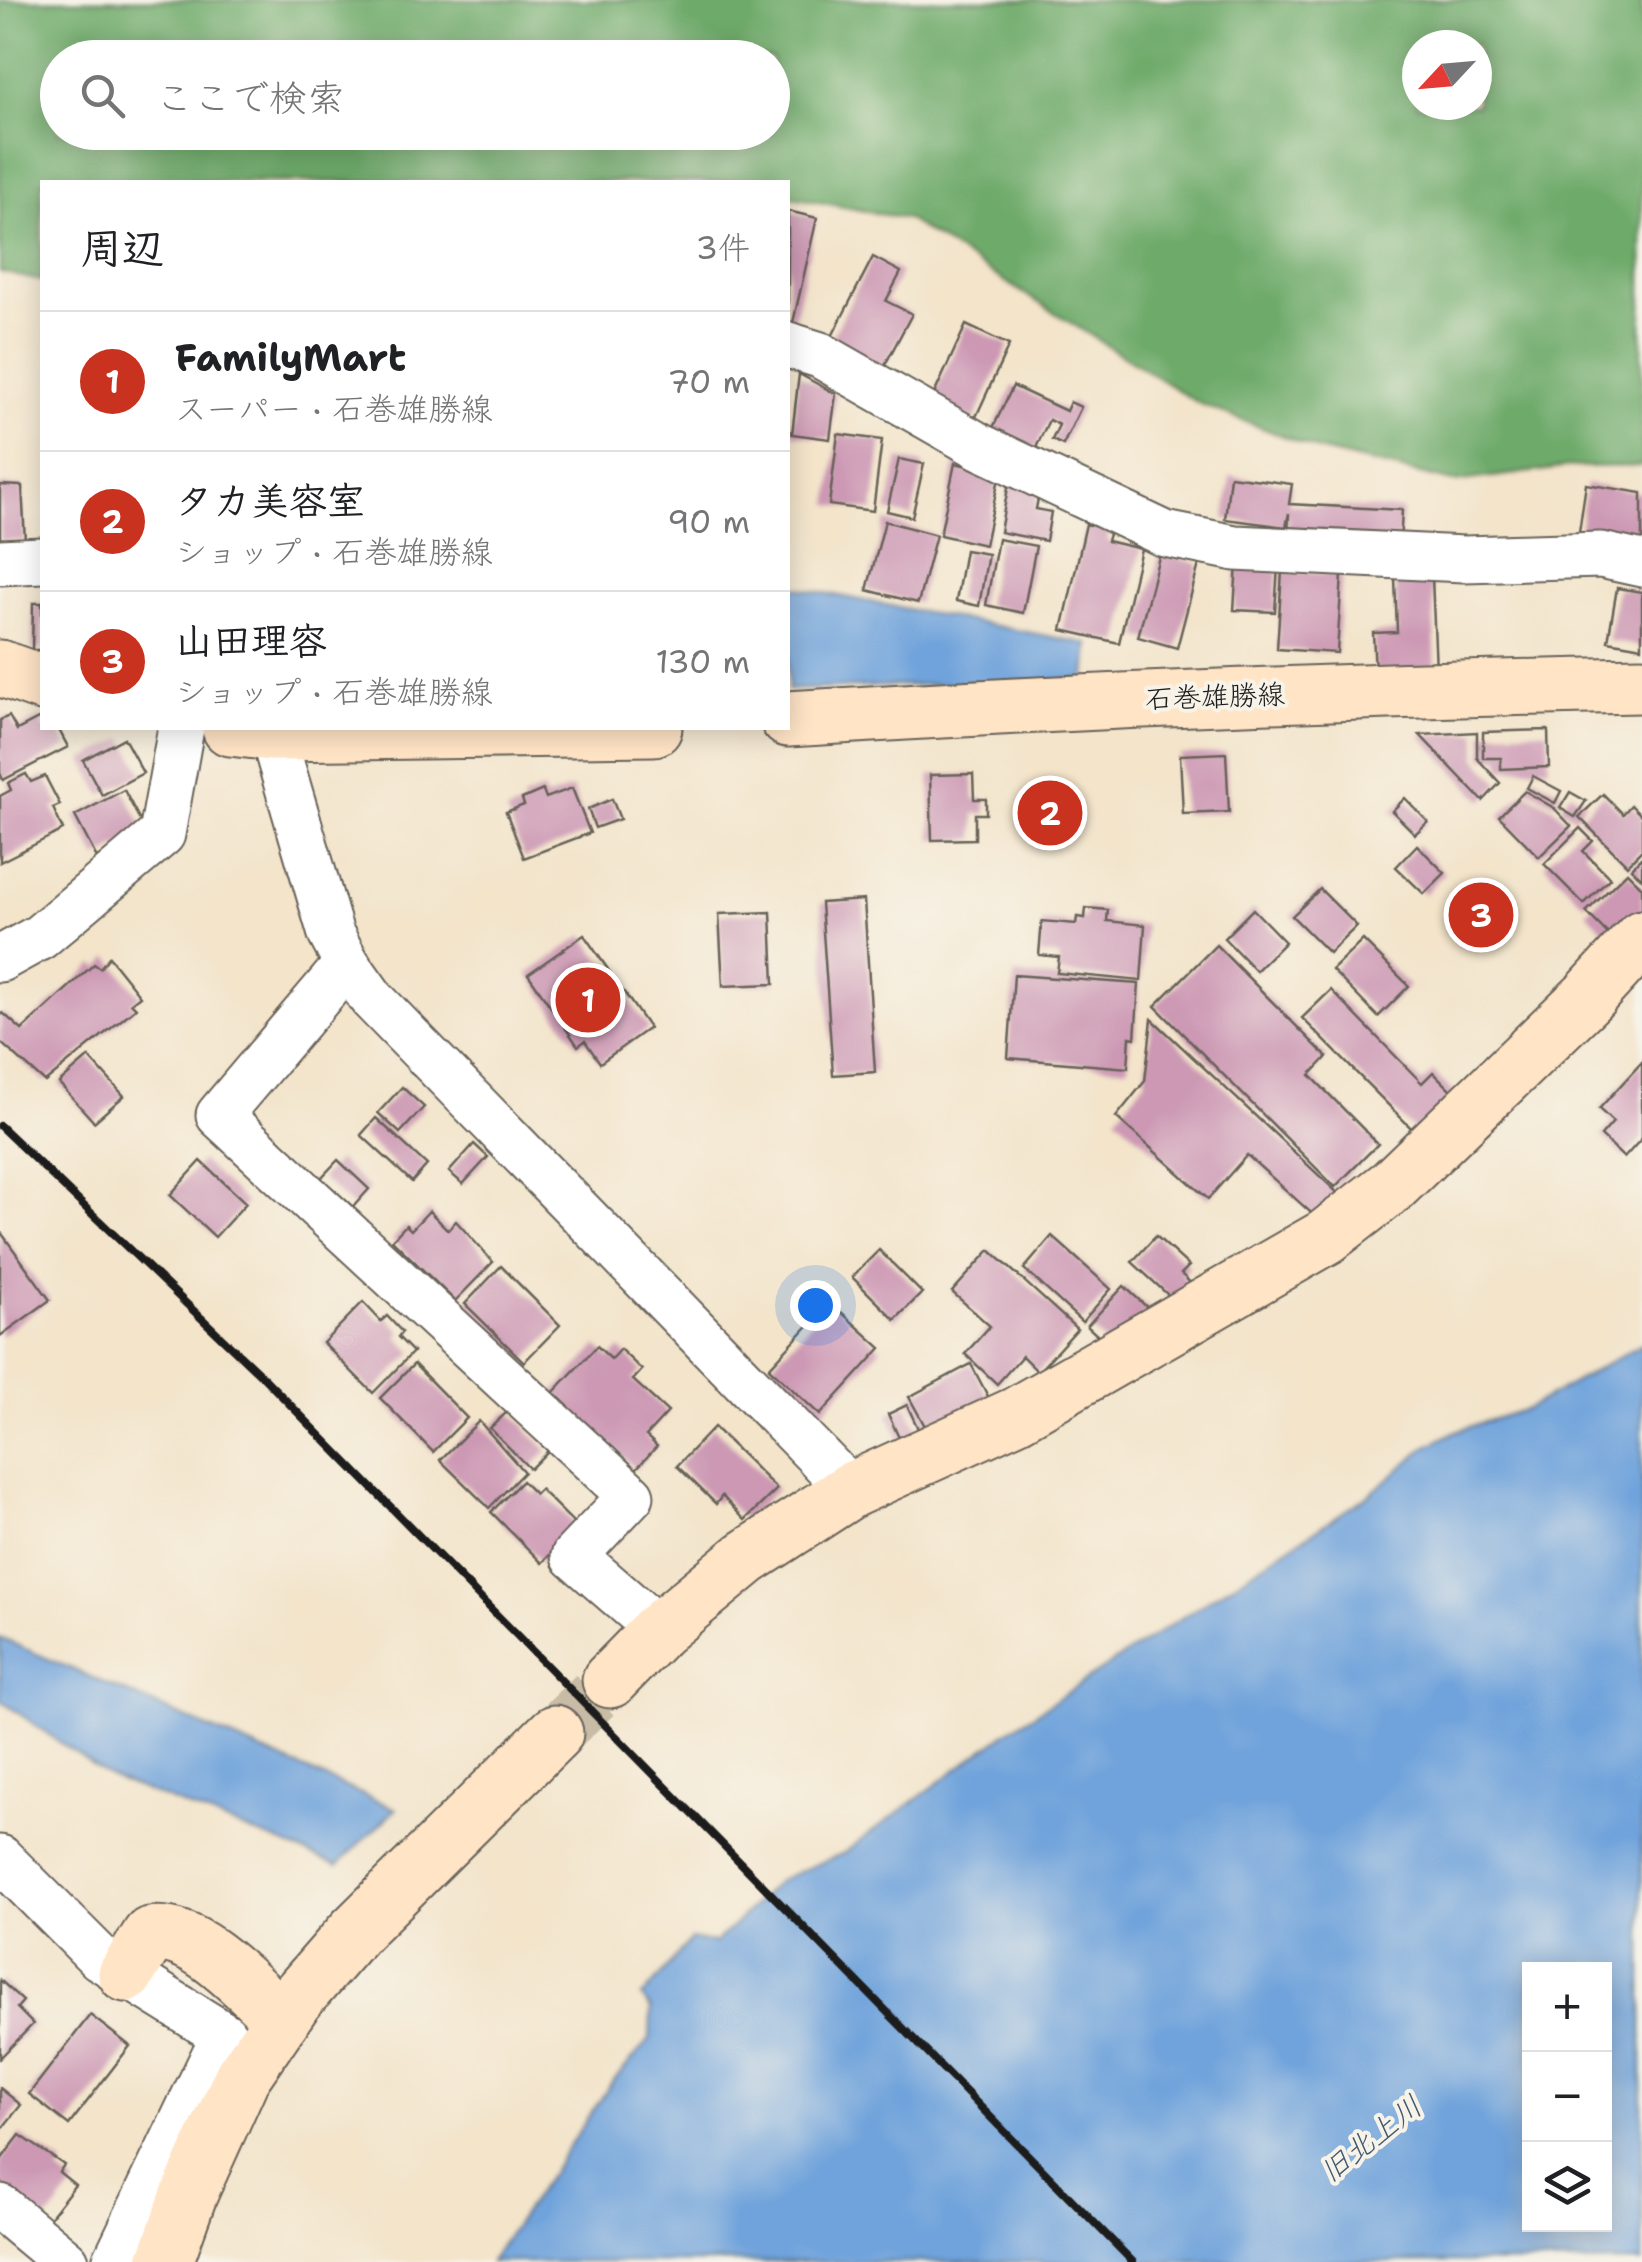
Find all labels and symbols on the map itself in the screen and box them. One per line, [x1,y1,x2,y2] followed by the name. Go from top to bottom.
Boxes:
[1402,30,1492,120] north arrow
[1144,675,1286,717] street label: 石巻雄勝線
[1018,776,1082,850] pin: 2
[1448,878,1514,952] pin: 3
[556,962,620,1038] pin: 1
[790,1280,841,1331] your location
[1311,2086,1431,2192] water label: 旧北上川

